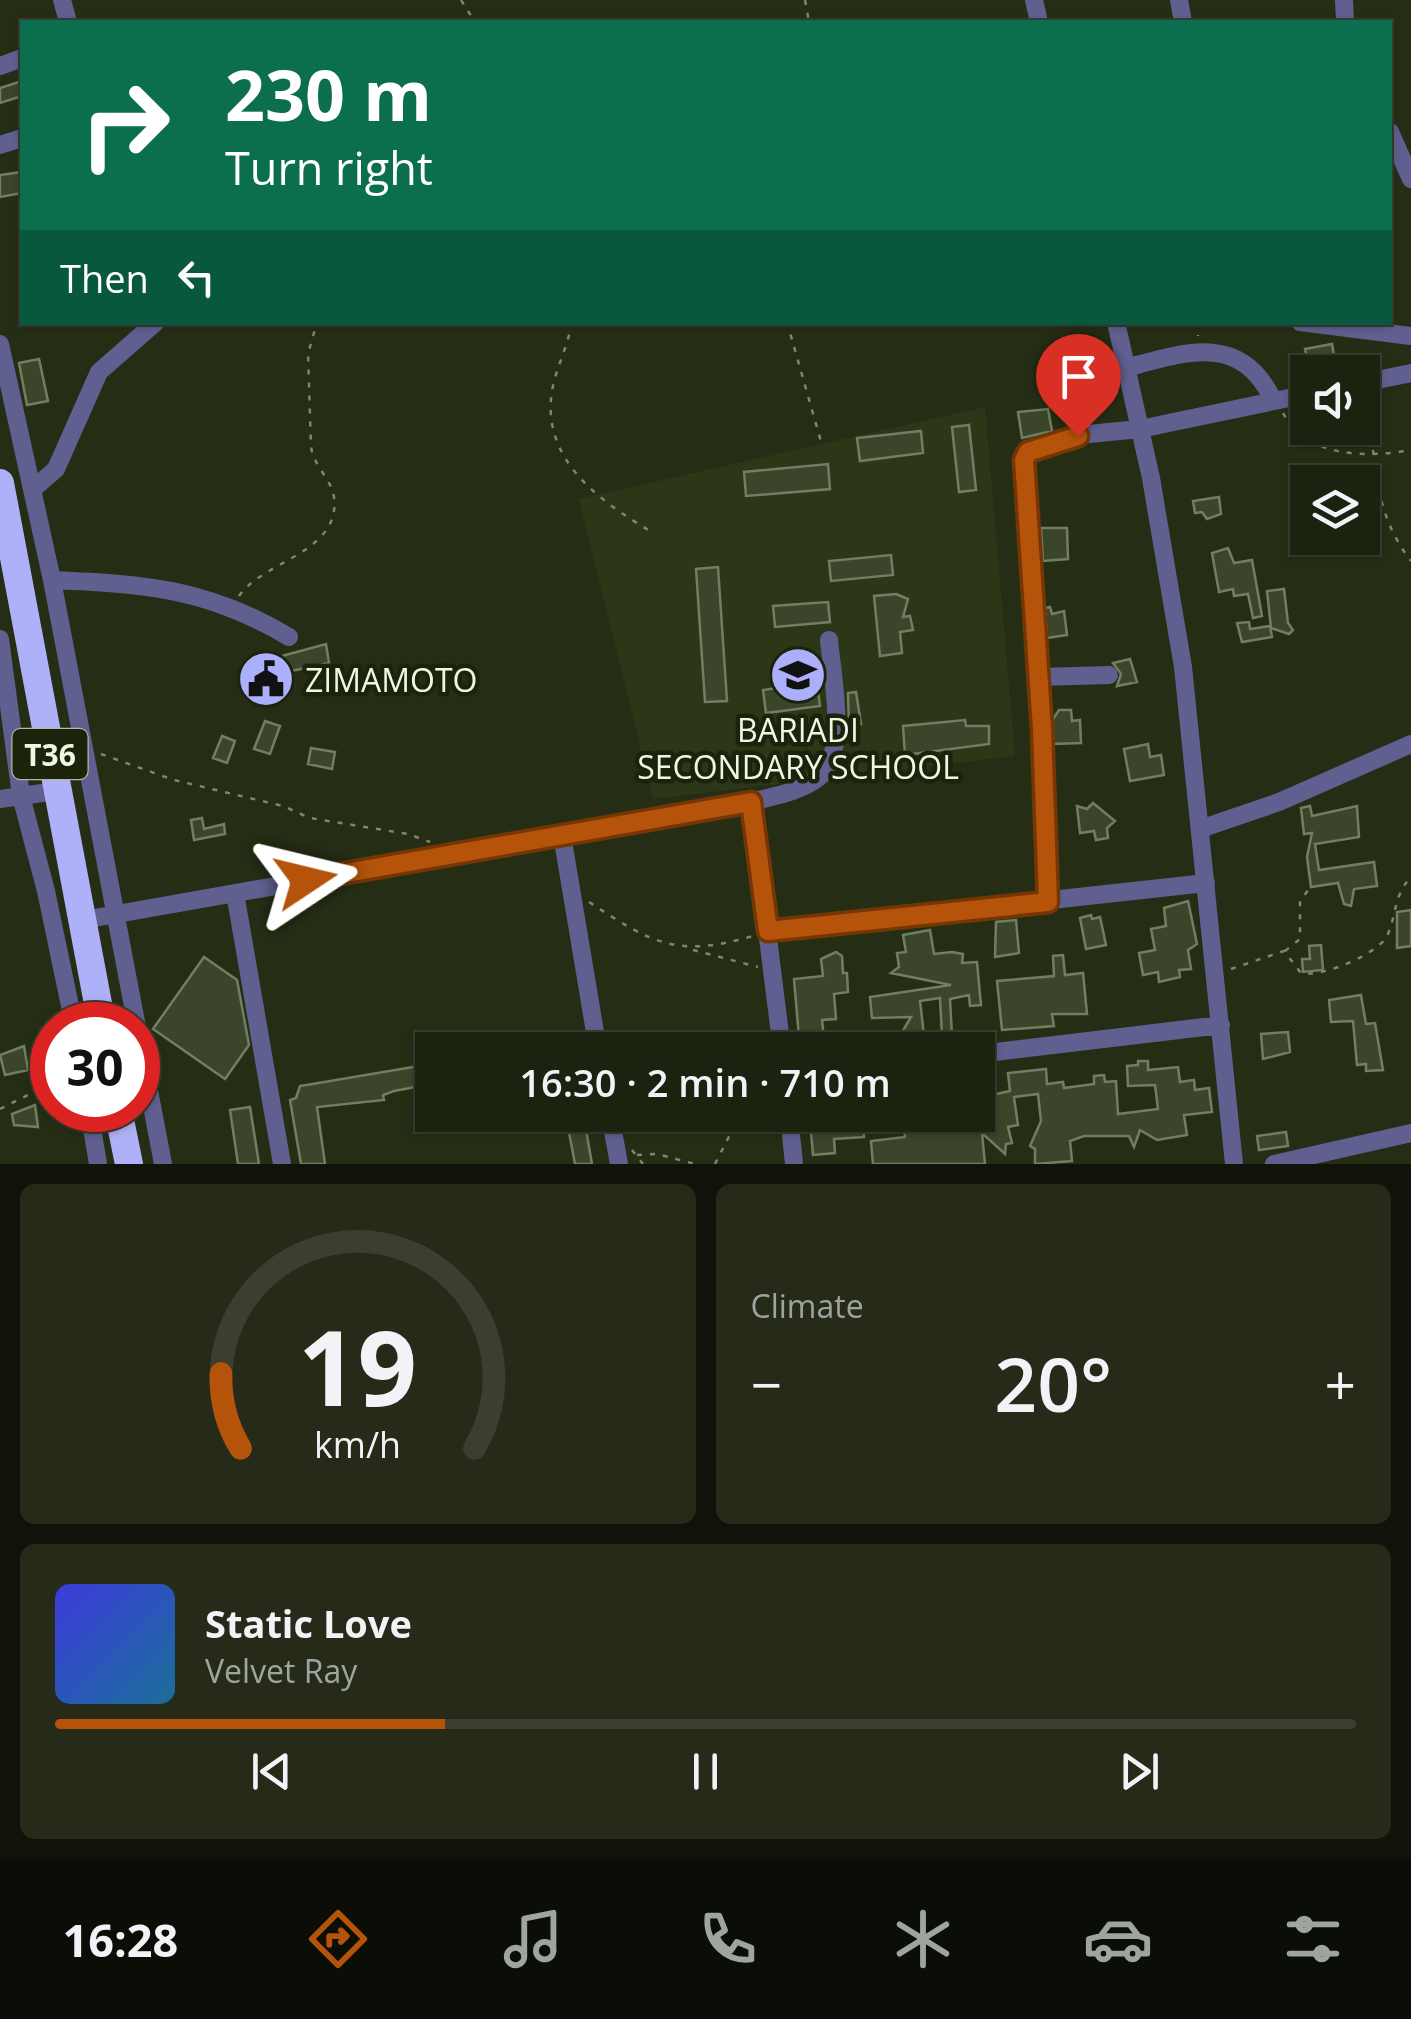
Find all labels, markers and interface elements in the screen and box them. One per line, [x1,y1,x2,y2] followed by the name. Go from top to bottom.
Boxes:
[225,46,432,142] text: 230 m
[60,60,190,190] icon: right
[225,137,433,198] text: Turn right
[169,250,224,305] icon: left
[60,252,149,304] text: Then
[1036,334,1121,437] pin
[1051,349,1106,404] icon: arrive
[1290,355,1380,555] map controls
[1290,355,1380,445] button: sound
[1290,465,1380,555] button: layers
[768,645,828,705] school or university icon: BARIADI SECONDARY SCHOOL
[236,649,296,709] public building icon: ZIMAMOTO
[305,658,477,701] place label: ZIMAMOTO
[637,708,959,788] place label: BARIADI SECONDARY SCHOOL
[12,729,88,779] road number: T36
[254,828,358,932] position arrow
[30,1002,160,1132] speed limit sign: 30
[519,1056,891,1108] text: 16:30 · 2 min · 710 m
[751,1284,864,1327] text: Climate
[298,1295,417,1436] text: 19
[994,1332,1112,1434] text: 20°
[751,1346,782,1421] text: −
[1325,1346,1356,1421] text: +
[314,1420,401,1468] text: km/h
[205,1597,412,1649] text: Static Love
[205,1649,357,1692] text: Velvet Ray
[244,1744,299,1799] icon: previous
[678,1744,733,1799] icon: pause
[1112,1744,1167,1799] icon: next
[303,1904,373,1974] icon: directions
[498,1904,568,1974] icon: music
[693,1904,763,1974] icon: phone
[888,1904,958,1974] icon: climate
[1083,1904,1153,1974] icon: car
[1278,1904,1348,1974] icon: filters
[63,1909,178,1970] text: 16:28

